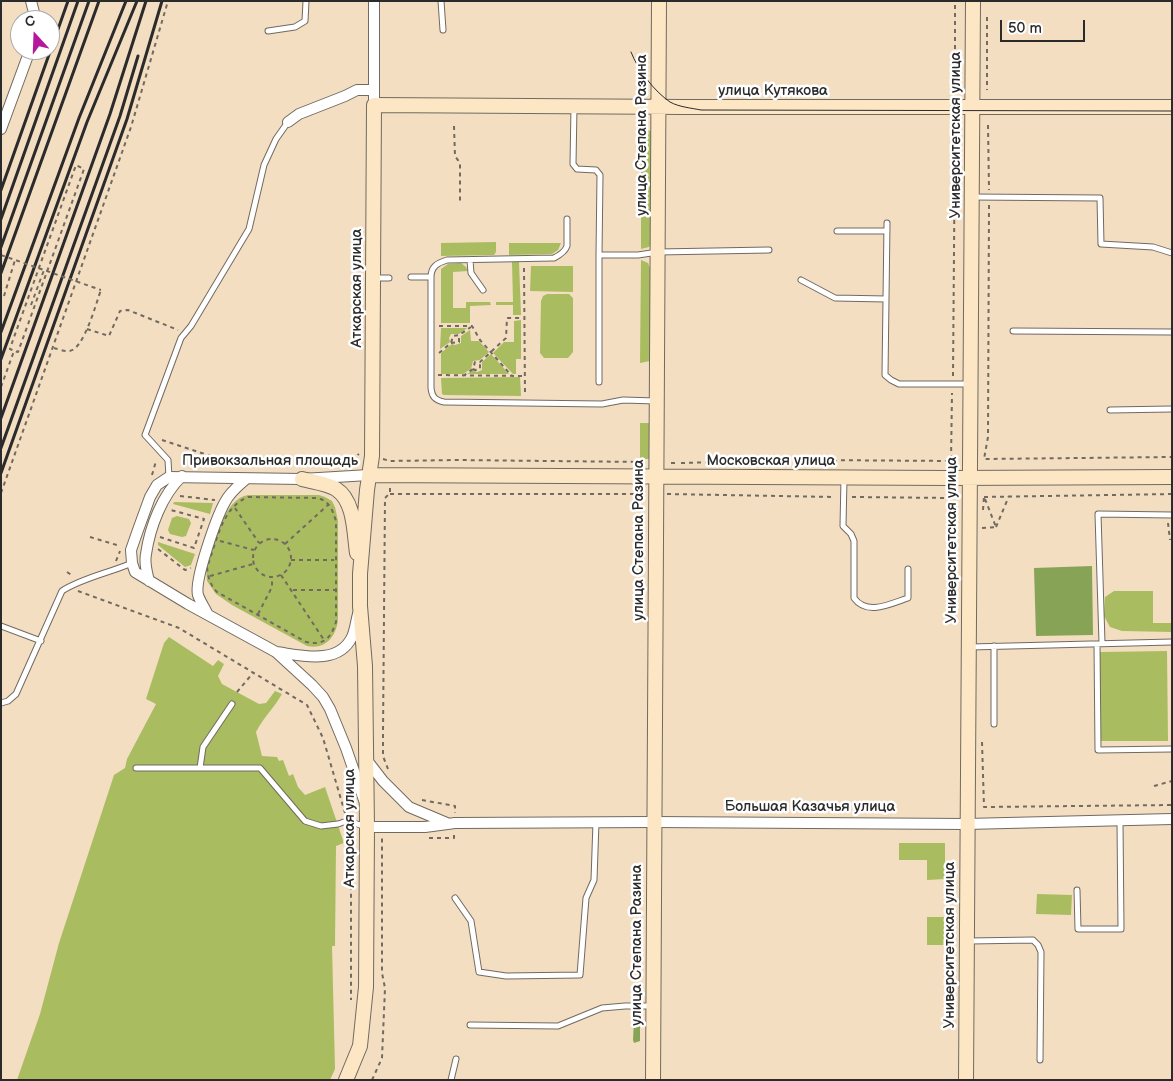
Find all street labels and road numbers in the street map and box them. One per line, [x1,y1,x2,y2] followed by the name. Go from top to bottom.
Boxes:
[947,52,965,218] street label: Университетская улица
[633,54,651,216] street label: улица Степана Разина
[718,82,828,100] street label: улица Кутякова
[348,229,366,347] street label: Аткарская улица
[182,452,358,470] street label: Привокзальная площадь
[707,452,835,470] street label: Московская улица
[943,457,961,623] street label: Университетская улица
[630,459,648,621] street label: улица Степана Разина
[341,769,359,887] street label: Аткарская улица
[725,798,895,816] street label: Большая Казачья улица
[941,862,959,1028] street label: Университетская улица
[628,864,646,1026] street label: улица Степана Разина

